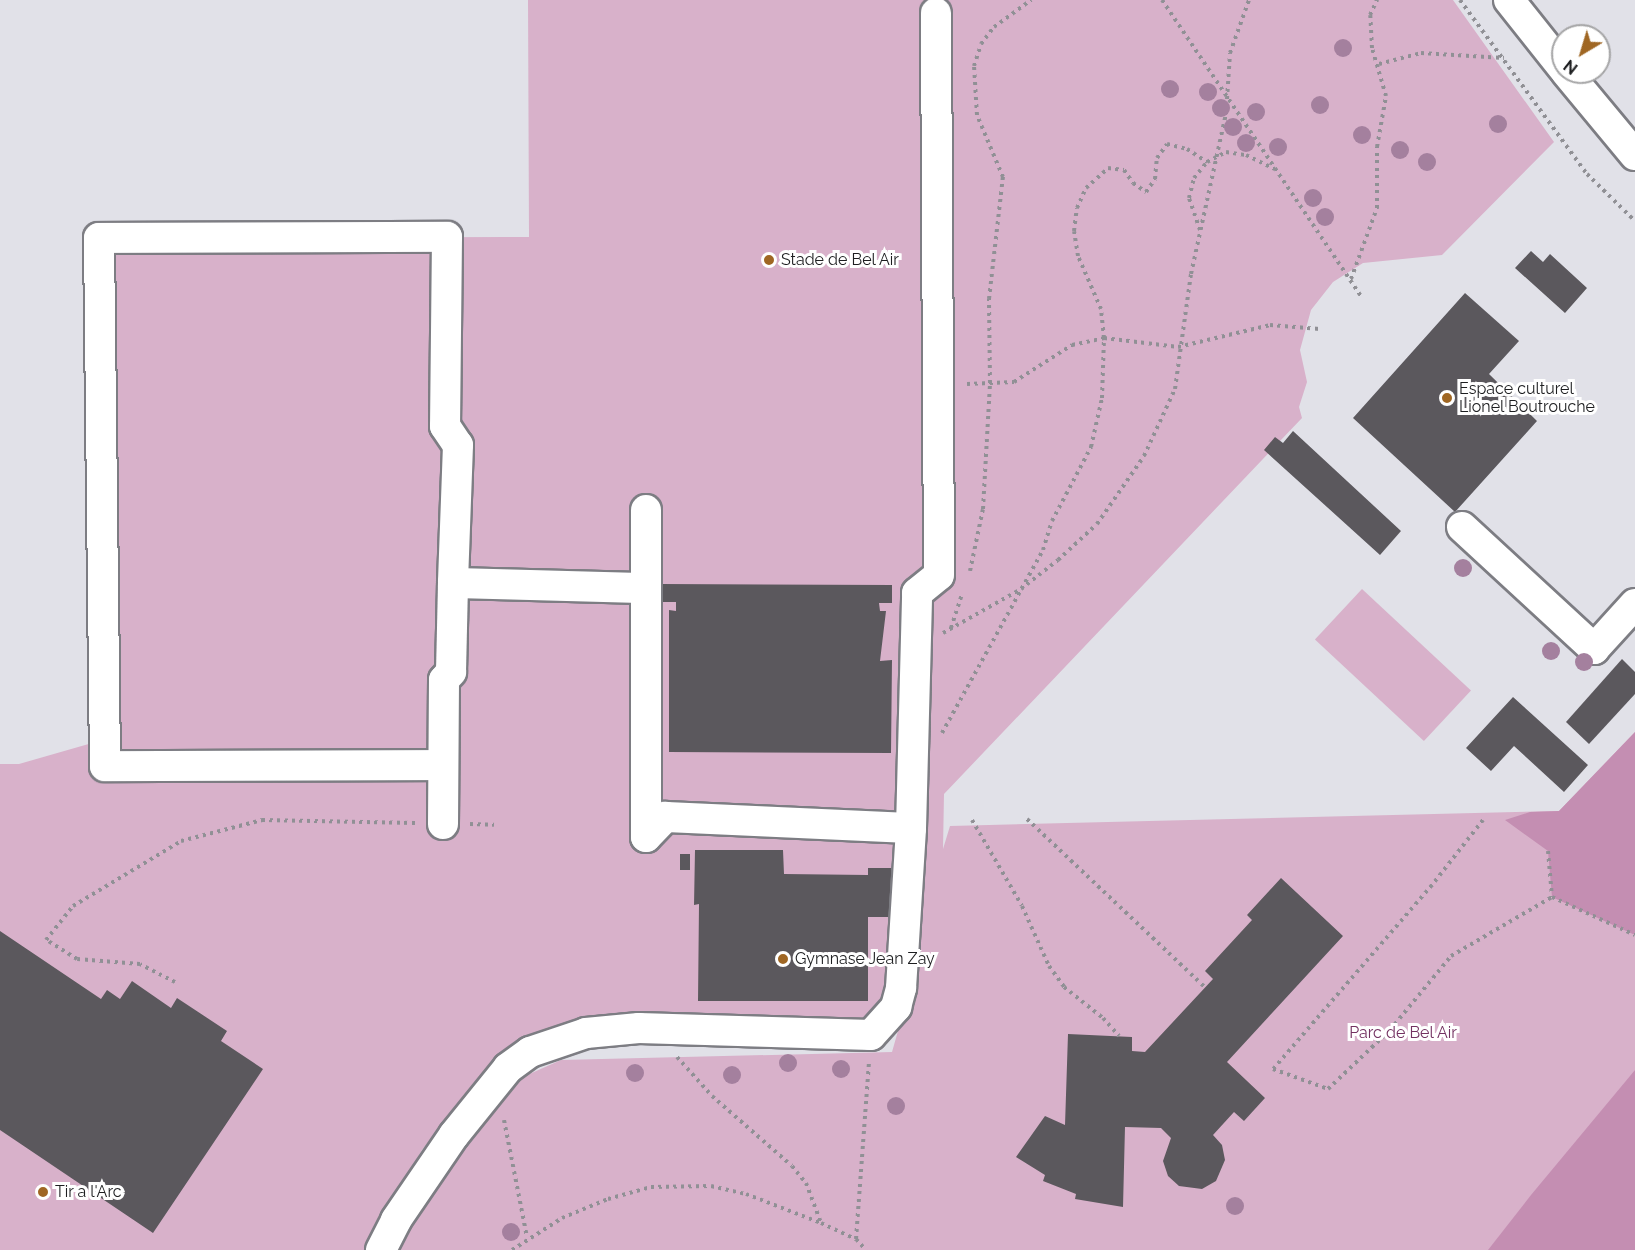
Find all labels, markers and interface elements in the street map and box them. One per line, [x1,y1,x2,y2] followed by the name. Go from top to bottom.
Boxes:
[1551,24,1611,84] north arrow
[1560,56,1582,78] text: N
[781,250,900,270] place label: Stade de Bel Air
[762,253,776,267] marker: Stade de Bel Air
[1459,379,1595,417] place label: Espace culturel Lionel Boutrouche
[1440,391,1454,405] marker: Espace culturel Lionel Boutrouche
[795,949,935,969] place label: Gymnase Jean Zay
[776,952,790,966] marker: Gymnase Jean Zay
[1349,1023,1457,1043] park label: Parc de Bel Air
[55,1182,122,1202] place label: Tir a l'Arc
[36,1185,50,1199] marker: Tir a l'Arc

